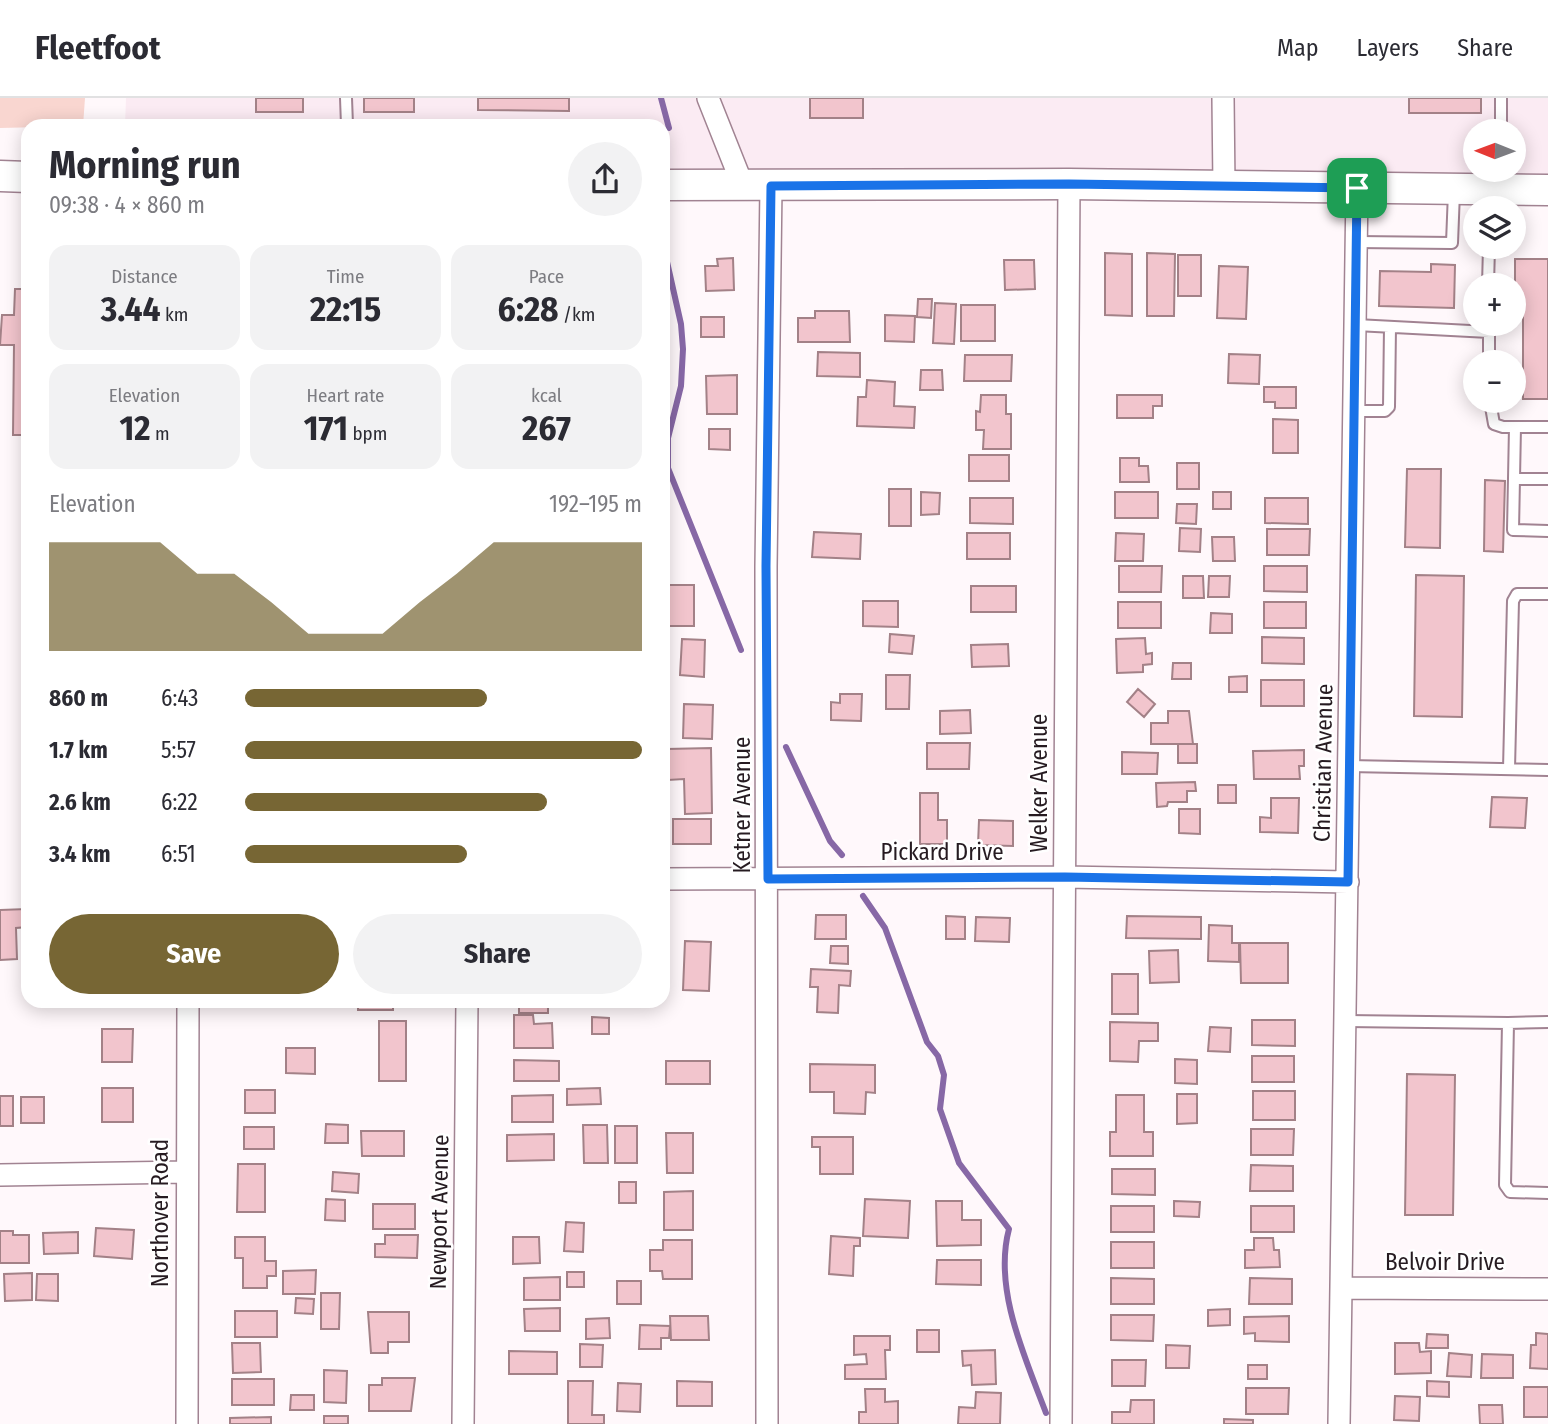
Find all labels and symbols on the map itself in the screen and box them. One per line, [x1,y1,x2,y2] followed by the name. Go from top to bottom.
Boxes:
[1463,119,1526,182] north arrow
[1327,158,1387,218] pin
[1308,684,1338,842] street label: Christian Avenue
[1025,714,1053,852] street label: Welker Avenue
[728,737,756,873] street label: Ketner Avenue
[880,838,1004,866] street label: Pickard Drive
[424,1134,454,1290] street label: Newport Avenue
[146,1139,174,1287] street label: Northover Road
[1385,1248,1505,1276] street label: Belvoir Drive

